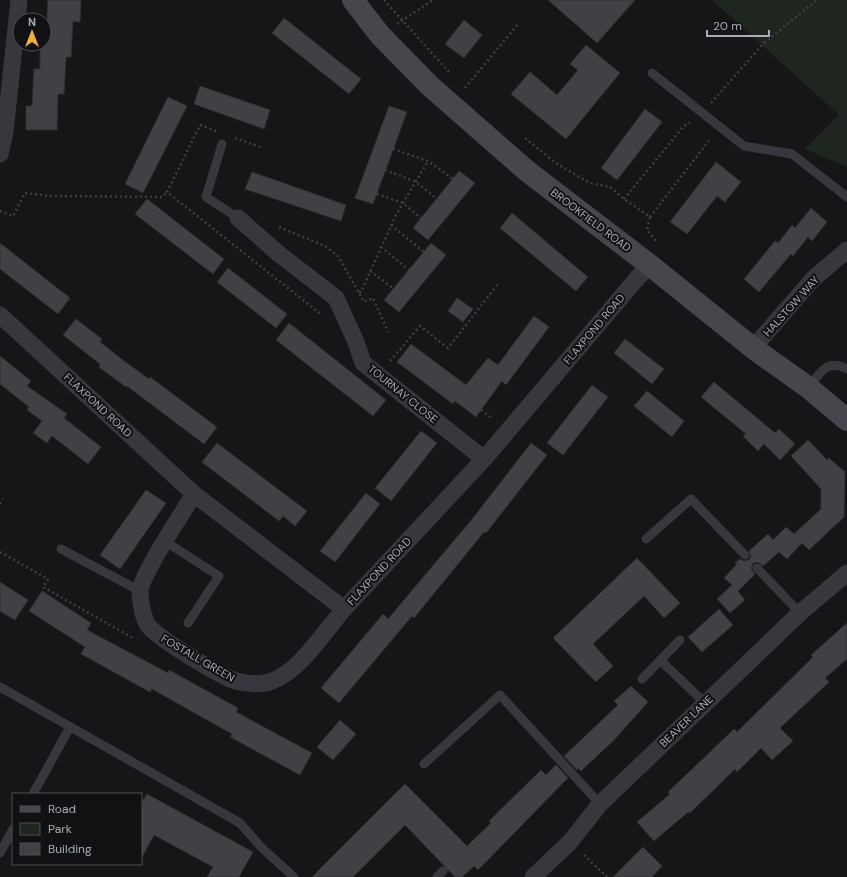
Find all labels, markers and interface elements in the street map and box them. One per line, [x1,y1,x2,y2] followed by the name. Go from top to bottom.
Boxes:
[12,12,52,52] north arrow
[707,12,769,38] scale bar
[28,15,36,29] text: N
[713,18,742,34] text: 20 m
[548,185,634,255] street label: BROOKFIELD ROAD
[760,272,822,339] street label: HALSTOW WAY
[560,290,628,367] street label: FLAXPOND ROAD
[365,362,441,426] street label: TOURNAY CLOSE
[61,370,135,440] street label: FLAXPOND ROAD
[344,534,414,608] street label: FLAXPOND ROAD
[159,631,237,685] street label: FOSTALL GREEN
[656,692,716,750] street label: BEAVER LANE
[12,793,142,865] legend
[48,801,76,817] text: Road
[48,821,72,837] text: Park
[48,841,92,857] text: Building

